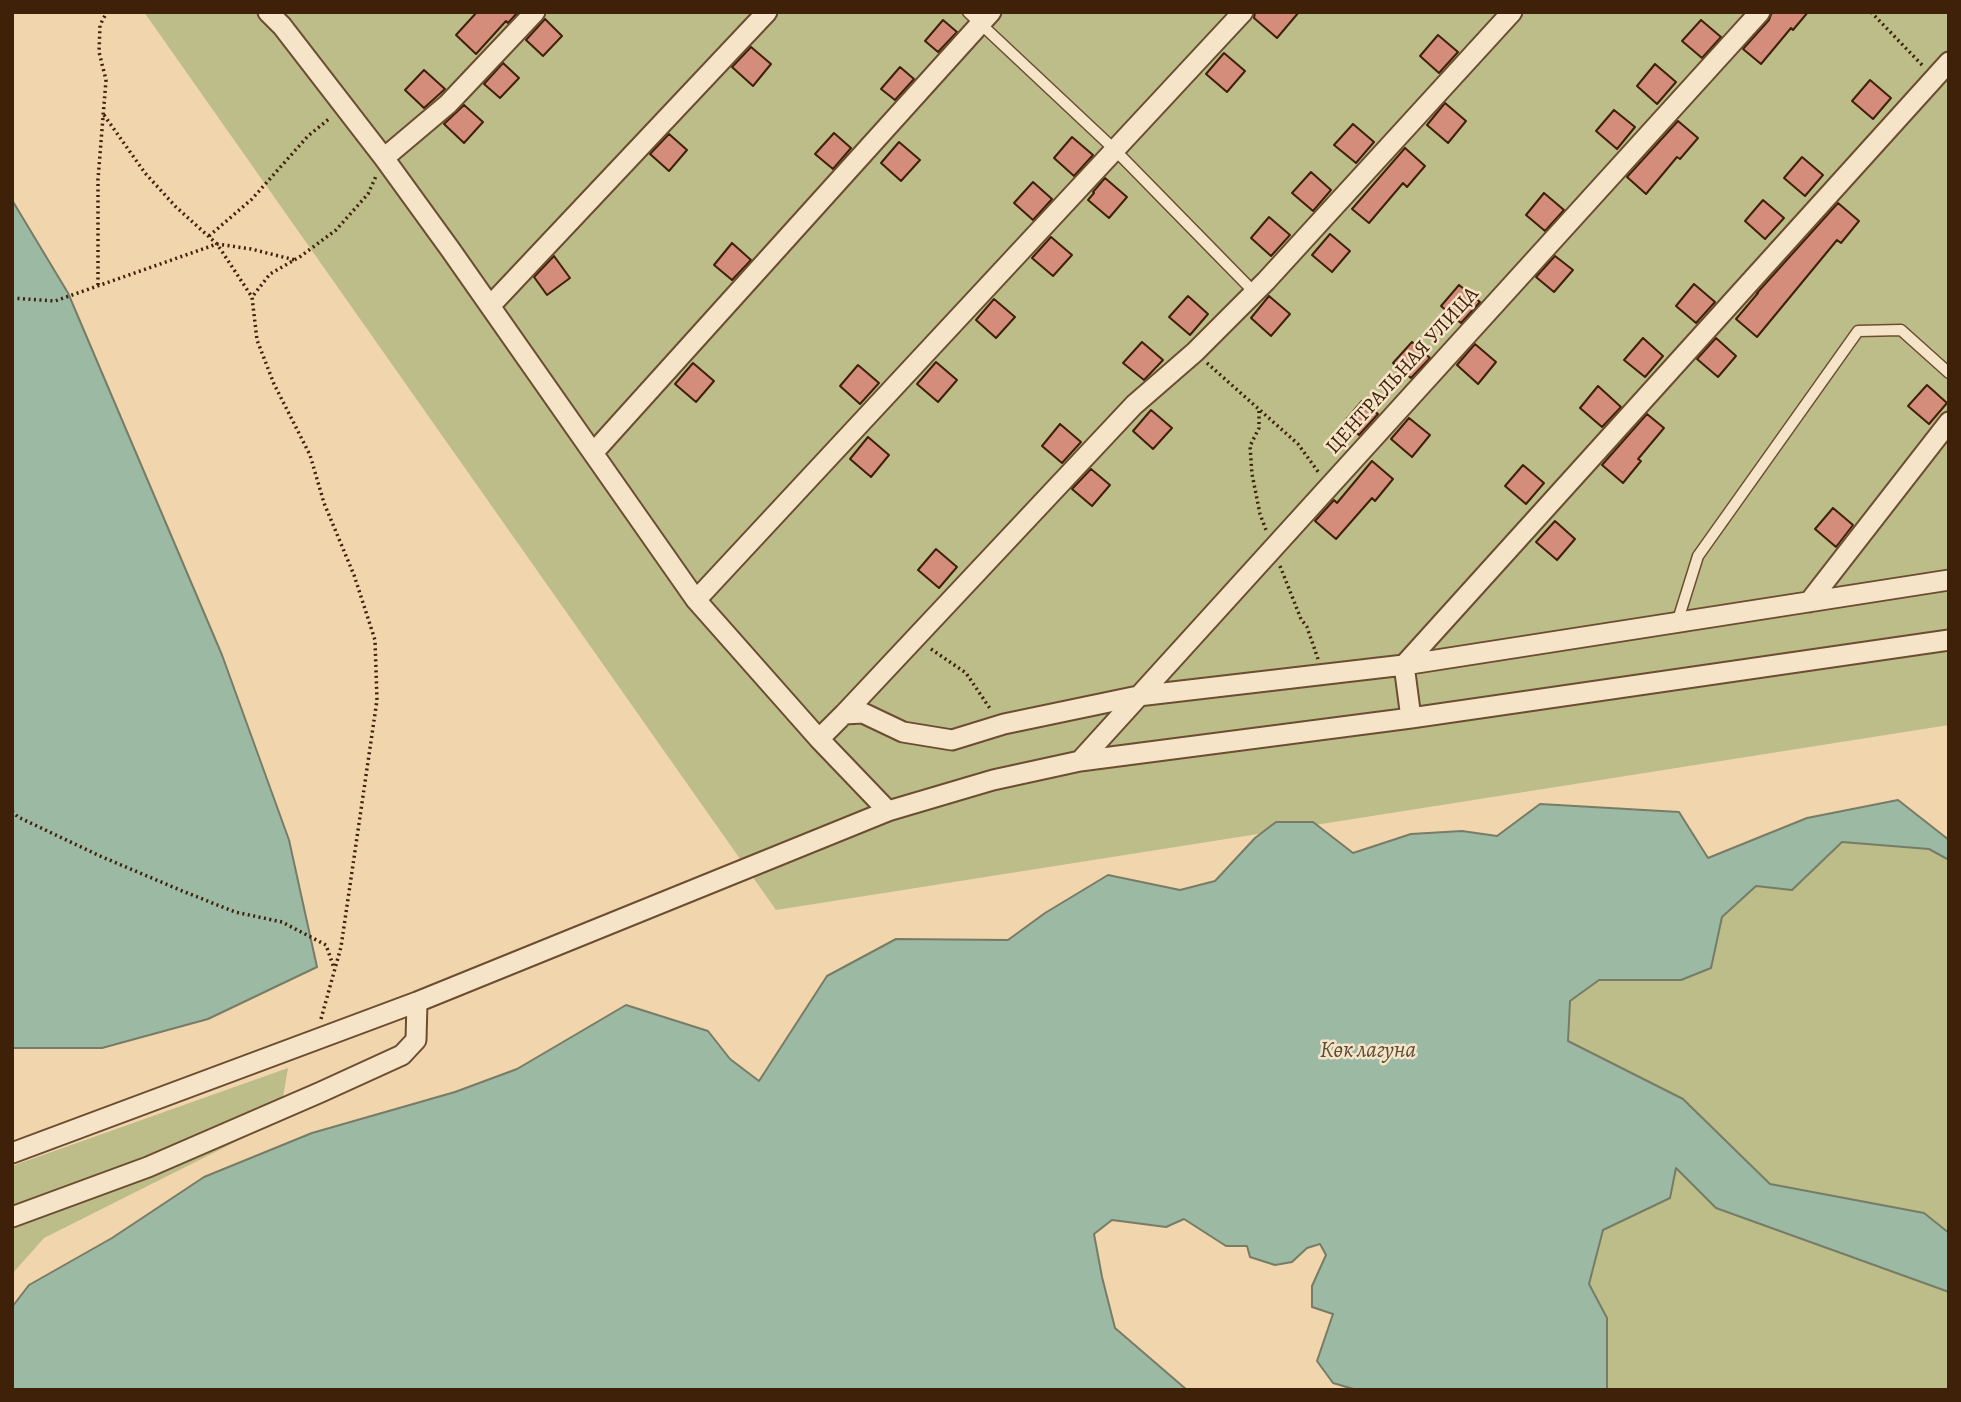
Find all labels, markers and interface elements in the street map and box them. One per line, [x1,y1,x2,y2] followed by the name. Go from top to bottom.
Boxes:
[1321,282,1485,460] street label: ЦЕНТРАЛЬНАЯ УЛИЦА
[1320,1037,1416,1065] water label: Көк лагуна

